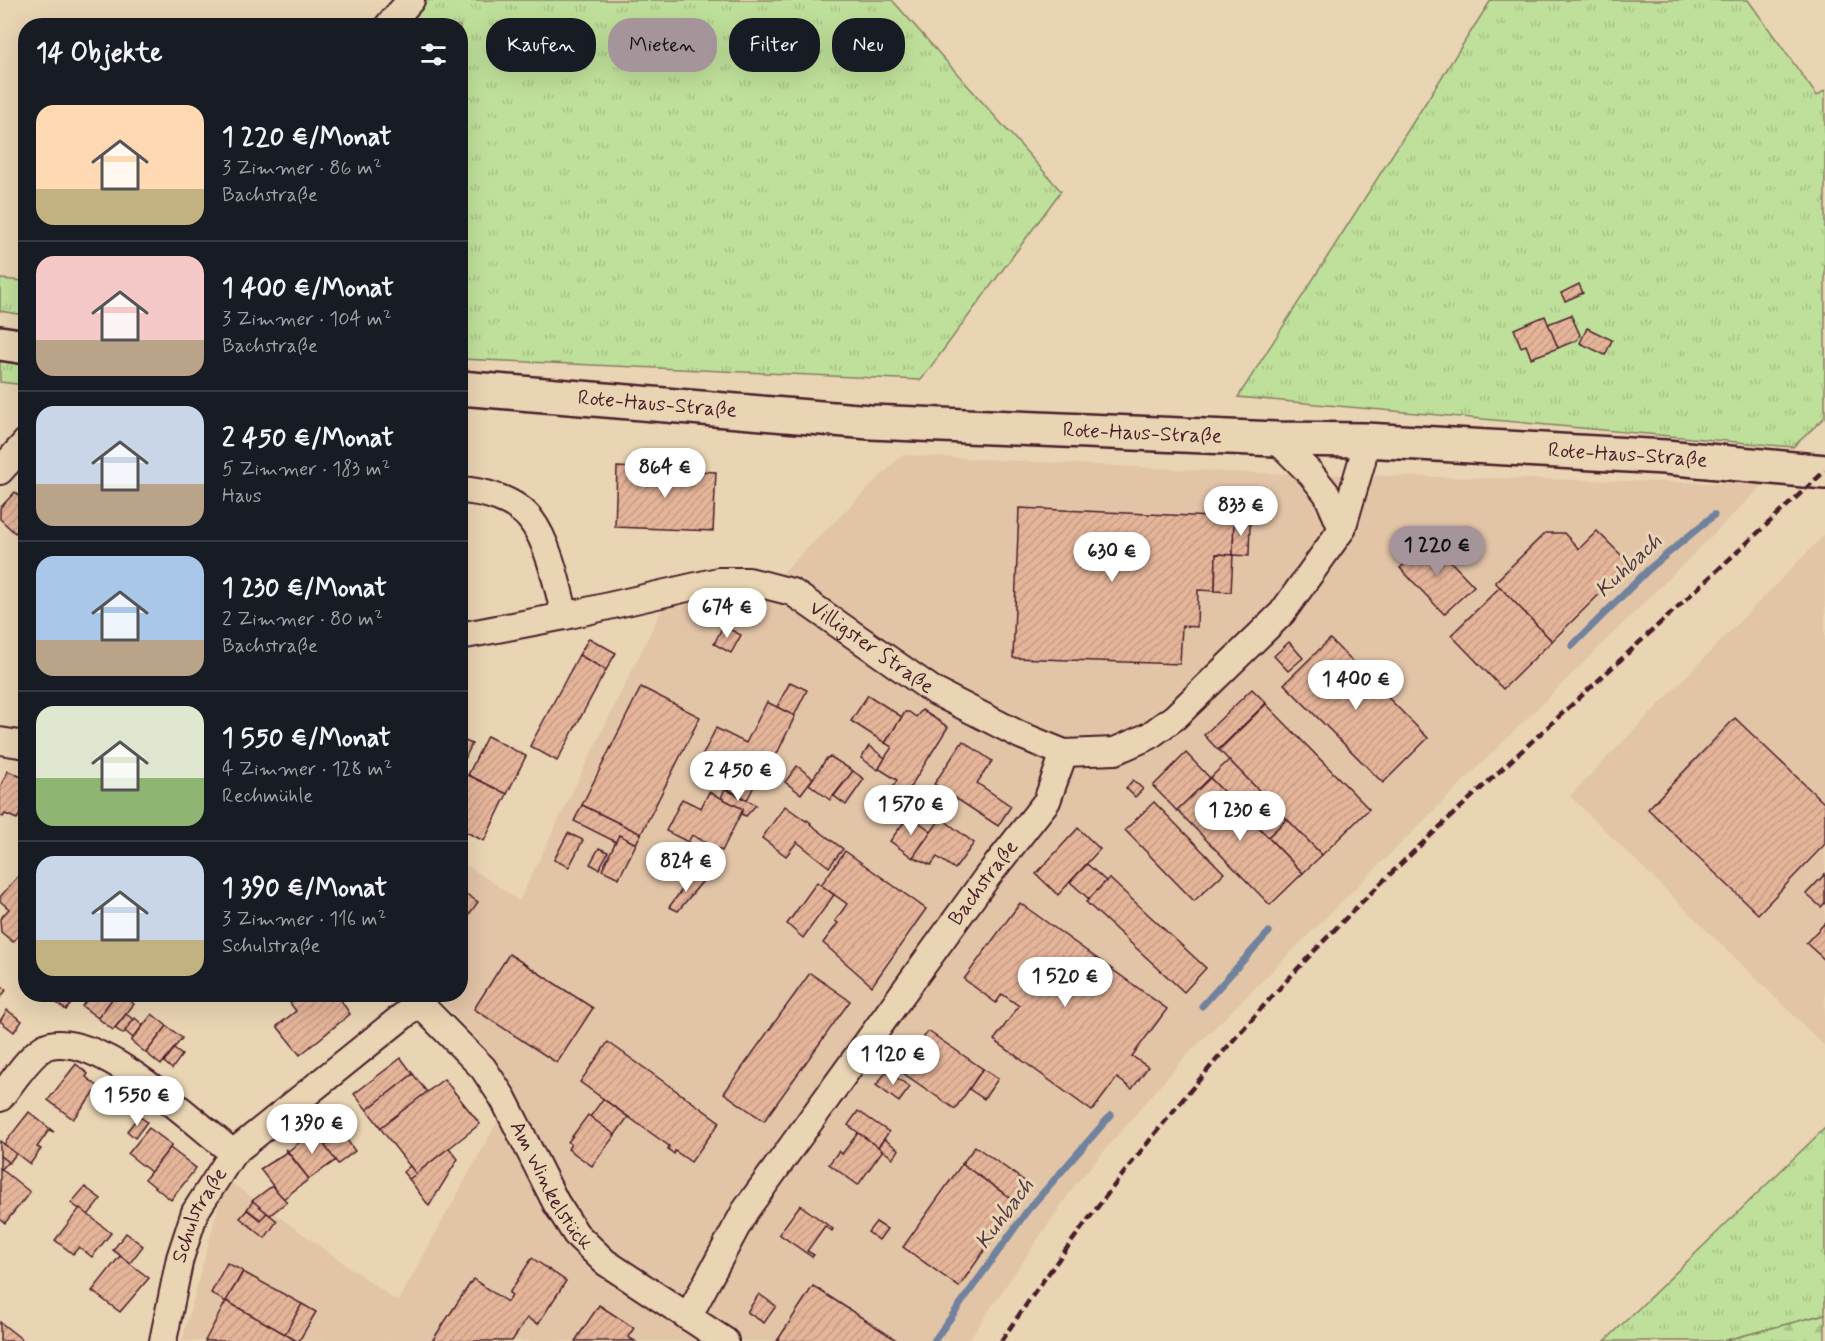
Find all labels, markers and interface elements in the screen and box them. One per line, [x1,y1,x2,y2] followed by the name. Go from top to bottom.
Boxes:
[486,18,596,72] chip: Kaufen
[608,18,717,72] chip: Mieten
[729,18,820,72] chip: Filter
[832,18,905,72] chip: Neu
[36,37,163,71] text: 14 Objekte
[417,38,450,71] icon: filters
[222,121,392,155] text: 1 220 €/Monat
[84,129,156,201] icon: home
[222,155,382,182] text: 3 Zimmer · 86 m²
[222,182,318,209] text: Bachstraße
[222,272,394,306] text: 1 400 €/Monat
[84,280,156,352] icon: home
[222,306,392,333] text: 3 Zimmer · 104 m²
[222,333,318,360] text: Bachstraße
[577,384,738,425] street label: Rote-Haus-Straße
[1062,416,1223,451] street label: Rote-Haus-Straße
[222,422,394,456] text: 2 450 €/Monat
[84,430,156,502] icon: home
[1547,436,1709,475] street label: Rote-Haus-Straße
[623,448,707,499] pin: 864 €
[639,454,691,481] text: 864 €
[222,456,390,483] text: 5 Zimmer · 183 m²
[222,483,262,510] text: Haus
[1199,486,1283,537] pin: 833 €
[1218,492,1264,519] text: 833 €
[1382,526,1492,577] pin: 1 220 €
[1590,528,1669,604] water label: Kuhbach
[1070,532,1154,583] pin: 630 €
[1404,532,1470,559] text: 1 220 €
[1087,538,1137,565] text: 630 €
[222,572,387,606] text: 1 230 €/Monat
[84,580,156,652] icon: home
[685,588,769,639] pin: 674 €
[702,594,752,621] text: 674 €
[803,594,939,701] street label: Villigster Straße
[222,606,383,633] text: 2 Zimmer · 80 m²
[222,633,318,660] text: Bachstraße
[1301,660,1411,711] pin: 1 400 €
[1322,666,1390,693] text: 1 400 €
[222,722,391,756] text: 1 550 €/Monat
[84,730,156,802] icon: home
[683,751,793,802] pin: 2 450 €
[222,756,392,783] text: 4 Zimmer · 128 m²
[704,757,772,784] text: 2 450 €
[222,783,313,810] text: Rechmühle
[856,785,966,836] pin: 1 570 €
[878,791,944,818] text: 1 570 €
[1185,791,1295,842] pin: 1 230 €
[1209,797,1271,824] text: 1 230 €
[942,834,1025,932] street label: Bachstraße
[644,842,728,893] pin: 824 €
[660,848,712,875] text: 824 €
[222,872,387,906] text: 1 390 €/Monat
[84,880,156,952] icon: home
[222,906,386,933] text: 3 Zimmer · 116 m²
[222,933,320,960] text: Schulstraße
[1010,957,1120,1008] pin: 1 520 €
[1032,963,1098,990] text: 1 520 €
[838,1035,948,1086] pin: 1 120 €
[861,1041,925,1068] text: 1 120 €
[82,1076,192,1127] pin: 1 550 €
[104,1082,170,1109] text: 1 550 €
[257,1104,367,1155] pin: 1 390 €
[280,1110,344,1137] text: 1 390 €
[503,1116,599,1257] street label: Am Winkelstück
[165,1162,234,1267] street label: Schulstraße
[969,1173,1041,1255] water label: Kuhbach

